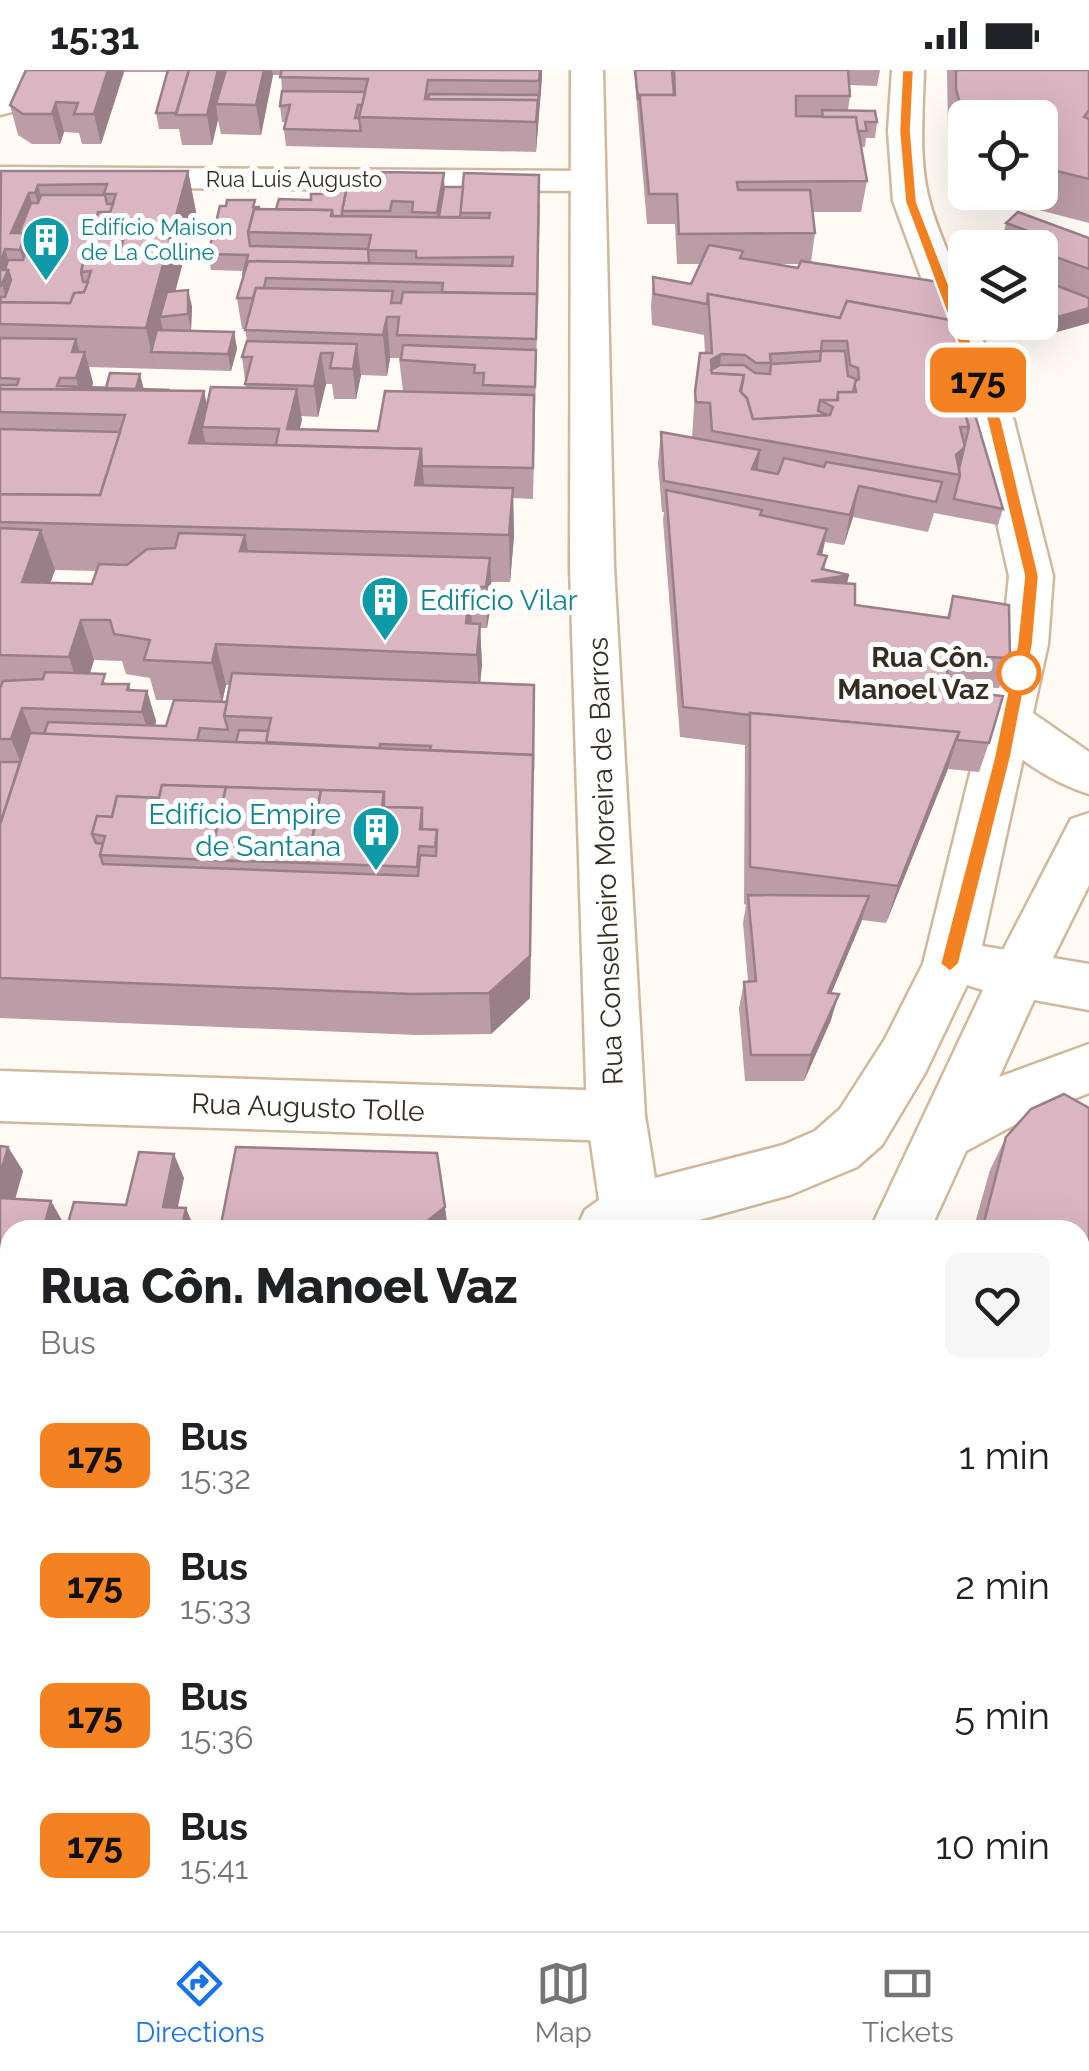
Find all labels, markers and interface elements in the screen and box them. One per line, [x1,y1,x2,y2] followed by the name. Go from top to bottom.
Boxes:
[50,13,139,58] text: 15:31
[948,100,1058,340] map controls
[948,100,1058,210] button: locate
[206,166,382,192] street label: Rua Luis Augusto
[20,214,72,282] building icon: Edifício Maison de La Colline
[81,214,233,265] place label: Edifício Maison de La Colline
[948,230,1058,340] button: layers
[920,348,1036,412] line badge: 175
[950,360,1006,401] text: 175
[359,574,411,642] building icon: Edifício Vilar
[420,584,578,617] place label: Edifício Vilar
[581,636,630,1086] street label: Rua Conselheiro Moreira de Barros
[837,641,989,706] place label: Rua Côn. Manoel Vaz
[998,652,1040,694] marker: Rua Côn. Manoel Vaz
[148,798,341,863] place label: Edifício Empire de Santana
[350,804,402,872] building icon: Edifício Empire de Santana
[191,1087,425,1128] street label: Rua Augusto Tolle
[945,1253,1050,1358] button: heart
[40,1258,518,1314] text: Rua Côn. Manoel Vaz
[40,1324,96,1361] text: Bus
[180,1414,248,1459] text: Bus
[959,1433,1050,1478] text: 1 min
[67,1435,123,1476] text: 175
[180,1459,251,1496] text: 15:32
[180,1544,248,1589] text: Bus
[955,1563,1050,1608] text: 2 min
[67,1565,123,1606] text: 175
[180,1589,251,1626] text: 15:33
[180,1674,248,1719] text: Bus
[954,1693,1050,1738] text: 5 min
[67,1695,123,1736] text: 175
[180,1719,254,1756] text: 15:36
[180,1804,248,1849] text: Bus
[935,1823,1050,1868] text: 10 min
[67,1825,123,1866] text: 175
[180,1849,248,1886] text: 15:41
[135,1956,264,2049] tab: Directions
[535,1956,592,2049] tab: Map
[862,1956,954,2049] tab: Tickets

